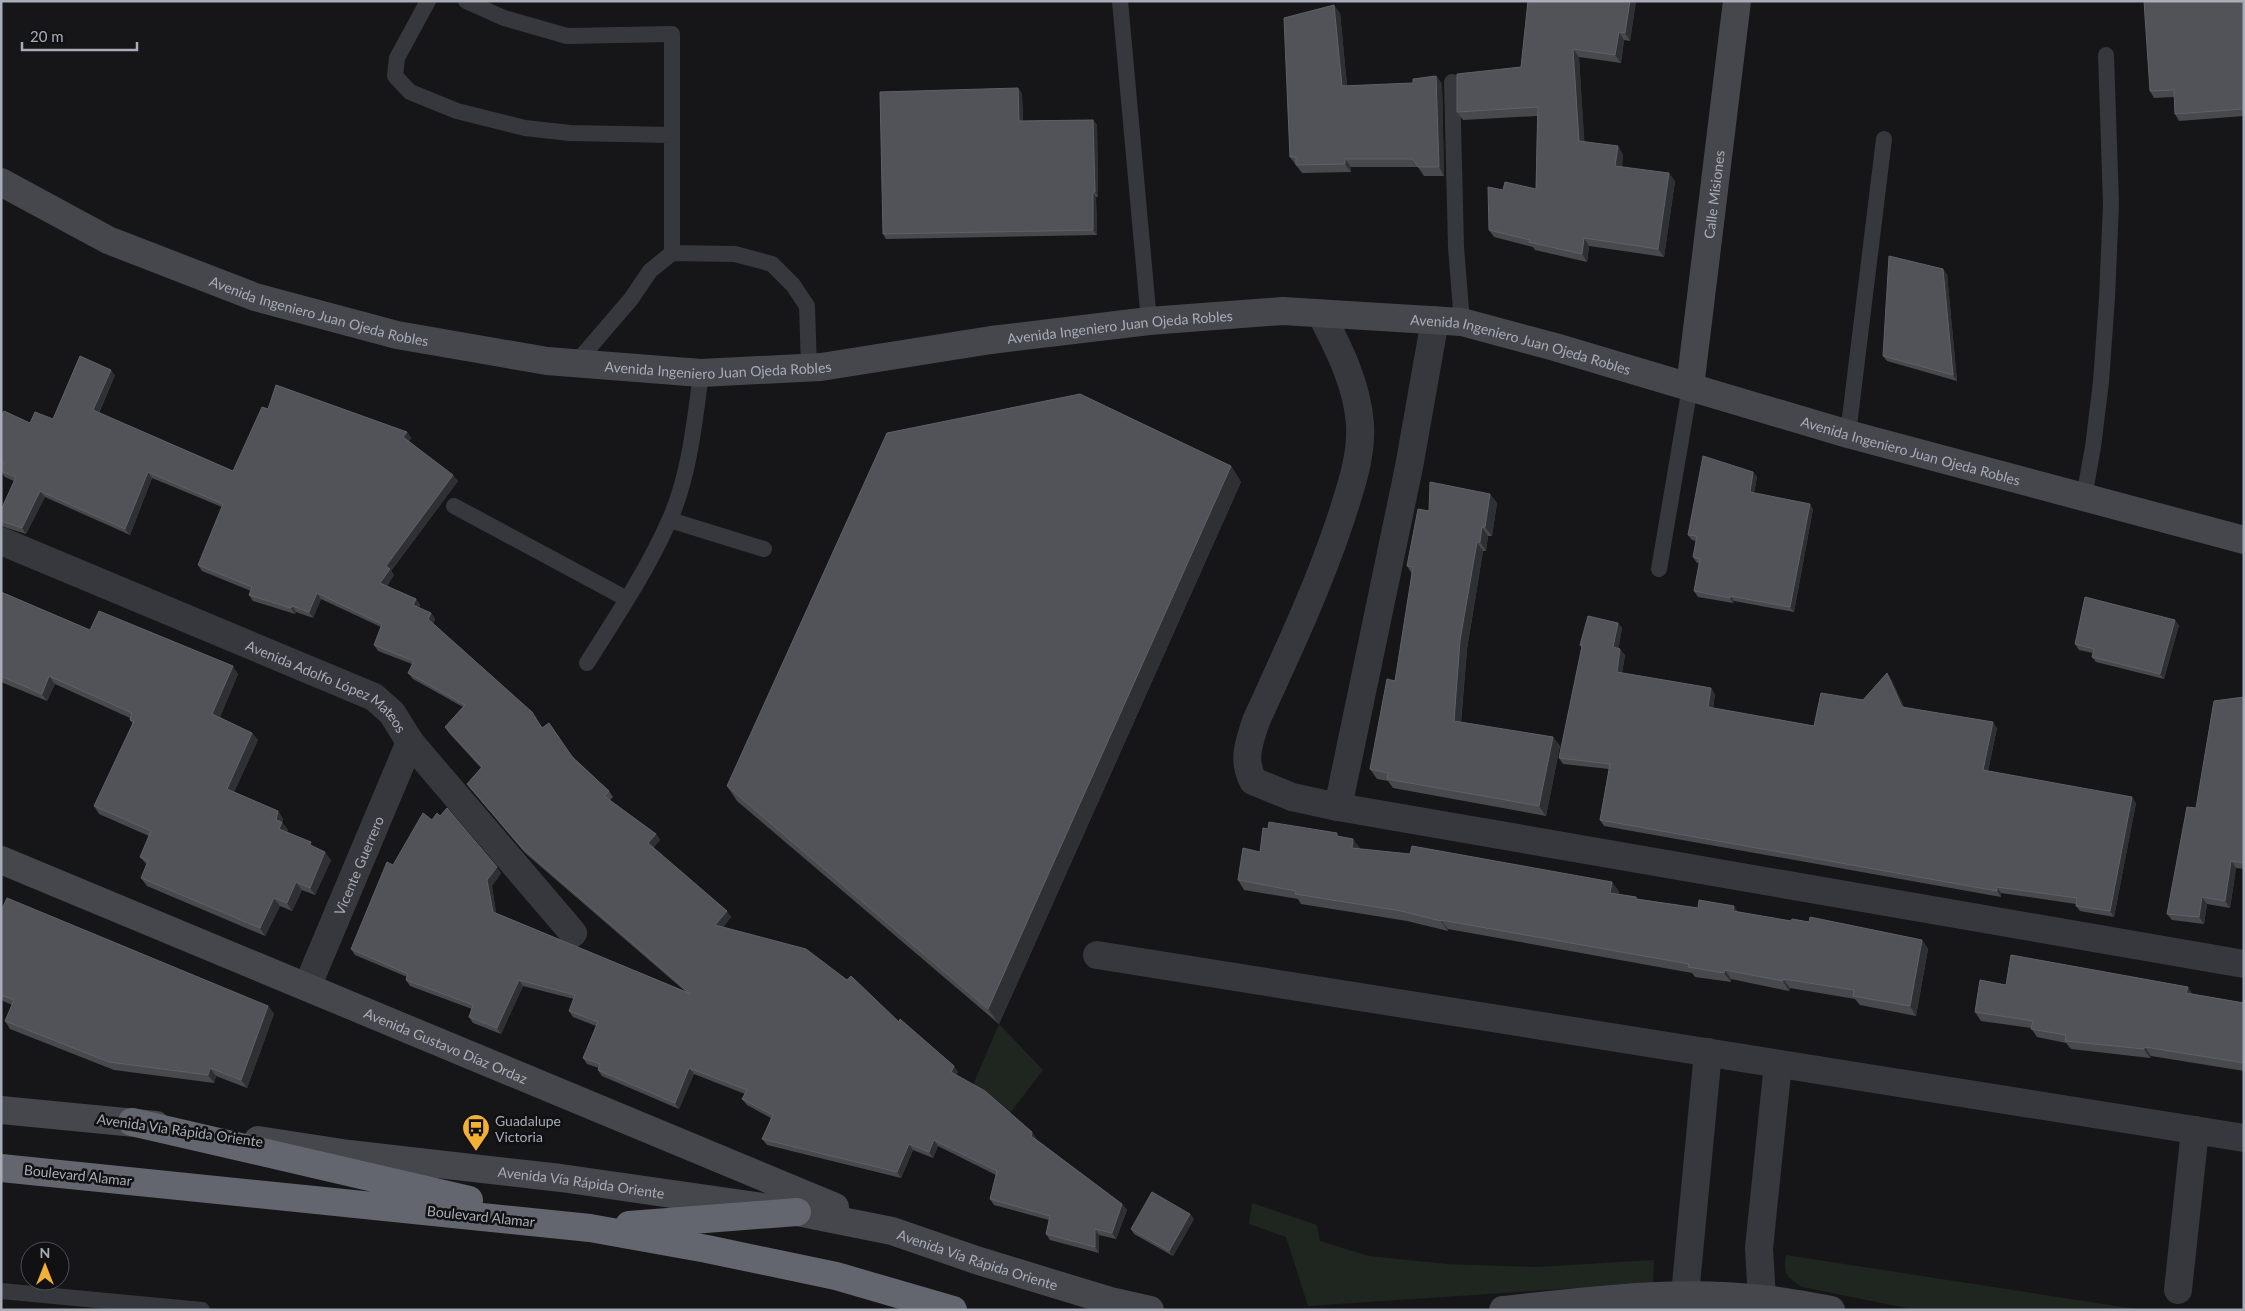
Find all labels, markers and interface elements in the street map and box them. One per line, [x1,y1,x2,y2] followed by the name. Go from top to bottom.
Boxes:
[22,20,138,52] scale bar
[30,27,64,45] text: 20 m
[1700,149,1727,240] street label: Calle Misiones
[207,272,430,349] street label: Avenida Ingeniero Juan Ojeda Robles
[1006,306,1233,347] street label: Avenida Ingeniero Juan Ojeda Robles
[1410,310,1633,378] street label: Avenida Ingeniero Juan Ojeda Robles
[604,357,832,382] street label: Avenida Ingeniero Juan Ojeda Robles
[1799,412,2022,488] street label: Avenida Ingeniero Juan Ojeda Robles
[244,636,410,735] street label: Avenida Adolfo López Mateos
[330,813,387,917] street label: Vicente Guerrero
[362,1004,530,1087] street label: Avenida Gustavo Díaz Ordaz
[96,1110,264,1150] street label: Avenida Vía Rápida Oriente
[495,1112,561,1145] place label: Guadalupe Victoria
[461,1113,491,1152] bus stop icon: Guadalupe Victoria
[23,1161,133,1189] street label: Boulevard Alamar
[497,1162,666,1201] street label: Avenida Vía Rápida Oriente
[426,1202,536,1230] street label: Boulevard Alamar
[895,1225,1060,1293] street label: Avenida Vía Rápida Oriente
[20,1241,70,1291] north arrow
[40,1244,50,1261] text: N

